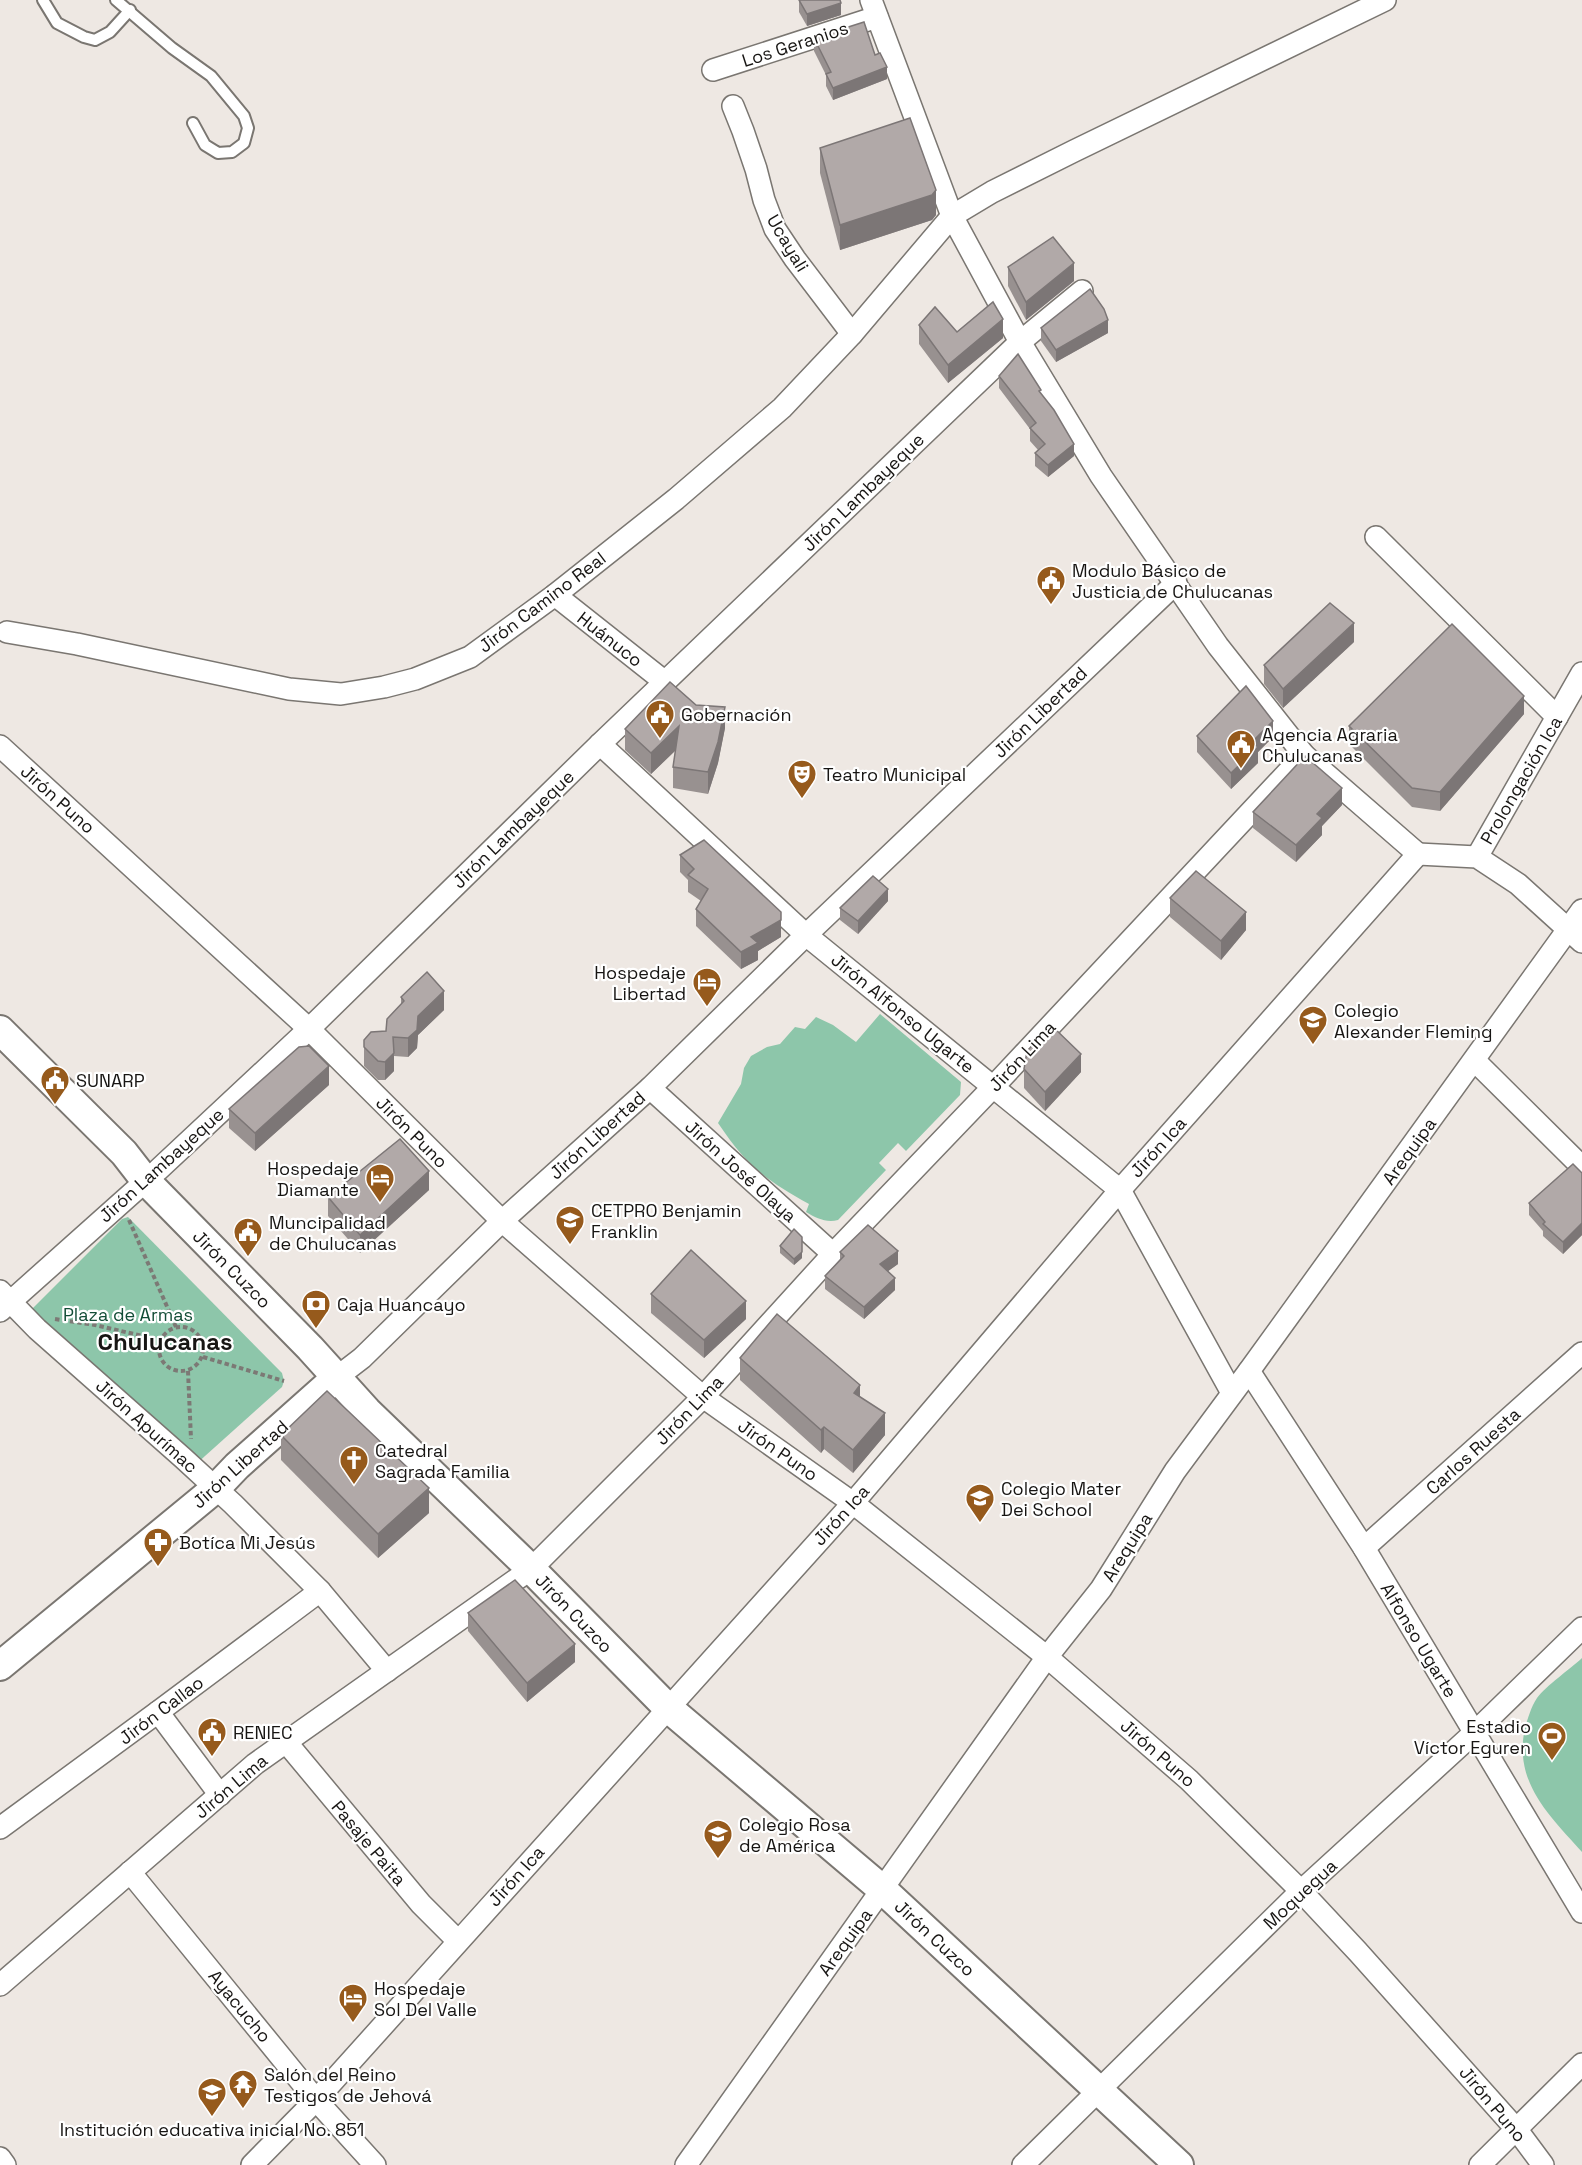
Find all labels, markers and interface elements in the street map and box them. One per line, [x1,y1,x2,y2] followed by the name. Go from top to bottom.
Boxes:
[739,16,851,72] street label: Los Geranios
[762,210,814,276] street label: Ucayali
[797,428,929,556] street label: Jirón Lambayeque
[474,547,610,657] street label: Jirón Camino Real
[1072,559,1273,603] place label: Modulo Básico de Justicia de Chulucanas
[1035,564,1067,606] public building icon: Modulo Básico de Justicia de Chulucanas
[573,606,647,672] street label: Huánuco
[988,662,1092,762] street label: Jirón Libertad
[644,698,676,740] public building icon: Gobernación
[681,703,792,726] place label: Gobernación
[1475,712,1567,848] street label: Prolongación Ica
[1262,723,1398,767] place label: Agencia Agraria Chulucanas
[1225,728,1257,770] public building icon: Agencia Agraria Chulucanas
[786,758,818,800] theatre icon: Teatro Municipal
[16,760,100,838] street label: Jirón Puno
[823,763,966,786] place label: Teatro Municipal
[447,765,579,893] street label: Jirón Lambayeque
[827,948,979,1078] street label: Jirón Alfonso Ugarte
[594,961,686,1005] place label: Hospedaje Libertad
[691,966,723,1008] hotel icon: Hospedaje Libertad
[1334,999,1493,1043] place label: Colegio Alexander Fleming
[1297,1004,1329,1046] school or university icon: Colegio Alexander Fleming
[983,1016,1061,1096] street label: Jirón Lima
[39,1064,71,1106] public building icon: SUNARP
[76,1069,145,1092] place label: SUNARP
[544,1086,650,1184] street label: Jirón Libertad
[371,1091,453,1173] street label: Jirón Puno
[94,1103,228,1227] street label: Jirón Lambayeque
[1125,1112,1191,1182] street label: Jirón Ica
[1377,1113,1441,1189] street label: Arequipa
[680,1115,802,1227] street label: Jirón José Olaya
[267,1157,359,1201] place label: Hospedaje Diamante
[364,1162,396,1204] hotel icon: Hospedaje Diamante
[591,1199,741,1243] place label: CETPRO Benjamin Franklin
[554,1204,586,1246] school or university icon: CETPRO Benjamin Franklin
[269,1211,397,1255] place label: Muncipalidad de Chulucanas
[232,1216,264,1258] public building icon: Muncipalidad de Chulucanas
[188,1225,276,1313] street label: Jirón Cuzco
[300,1288,332,1330] bank icon: Caja Huancayo
[337,1293,466,1316] place label: Caja Huancayo
[63,1303,193,1326] park label: Plaza de Armas
[97,1326,233,1357] district label: Chulucanas
[650,1370,728,1450] street label: Jirón Lima
[91,1374,203,1478] street label: Jirón Apurímac
[1421,1403,1525,1499] street label: Carlos Ruesta
[734,1414,822,1486] street label: Jirón Puno
[187,1415,293,1513] street label: Jirón Libertad
[375,1439,510,1483] place label: Catedral Sagrada Familia
[338,1444,370,1486] church icon: Catedral Sagrada Familia
[1001,1477,1121,1521] place label: Colegio Mater Dei School
[808,1480,874,1550] street label: Jirón Ica
[964,1482,996,1524] school or university icon: Colegio Mater Dei School
[1097,1508,1157,1586] street label: Arequipa
[142,1526,174,1568] pharmacy icon: Botíca Mi Jesús
[179,1531,316,1554] place label: Botíca Mi Jesús
[530,1568,618,1658] street label: Jirón Cuzco
[1376,1578,1462,1702] street label: Alfonso Ugarte
[114,1671,208,1749] street label: Jirón Callao
[1116,1714,1200,1792] street label: Jirón Puno
[1414,1715,1531,1759] place label: Estadio Víctor Eguren
[196,1716,228,1758] public building icon: RENIEC
[1536,1720,1568,1762] sports icon: Estadio Víctor Eguren
[233,1721,293,1744] place label: RENIEC
[190,1749,272,1823] street label: Jirón Lima
[327,1796,411,1890] street label: Pasaje Paita
[739,1813,851,1857] place label: Colegio Rosa de América
[702,1818,734,1860] school or university icon: Colegio Rosa de América
[483,1841,549,1911] street label: Jirón Ica
[1258,1854,1342,1934] street label: Moquegua
[890,1895,980,1981] street label: Jirón Cuzco
[813,1904,877,1980] street label: Arequipa
[204,1965,276,2047] street label: Ayacucho
[374,1977,477,2021] place label: Hospedaje Sol Del Valle
[337,1982,369,2024] hotel icon: Hospedaje Sol Del Valle
[1455,2061,1531,2147] street label: Jirón Puno
[264,2063,432,2107] place label: Salón del Reino Testigos de Jehová
[227,2068,259,2110] temple icon: Salón del Reino Testigos de Jehová
[196,2076,228,2118] school or university icon: Institución educativa inicial No. 851
[60,2118,364,2141] place label: Institución educativa inicial No. 851

